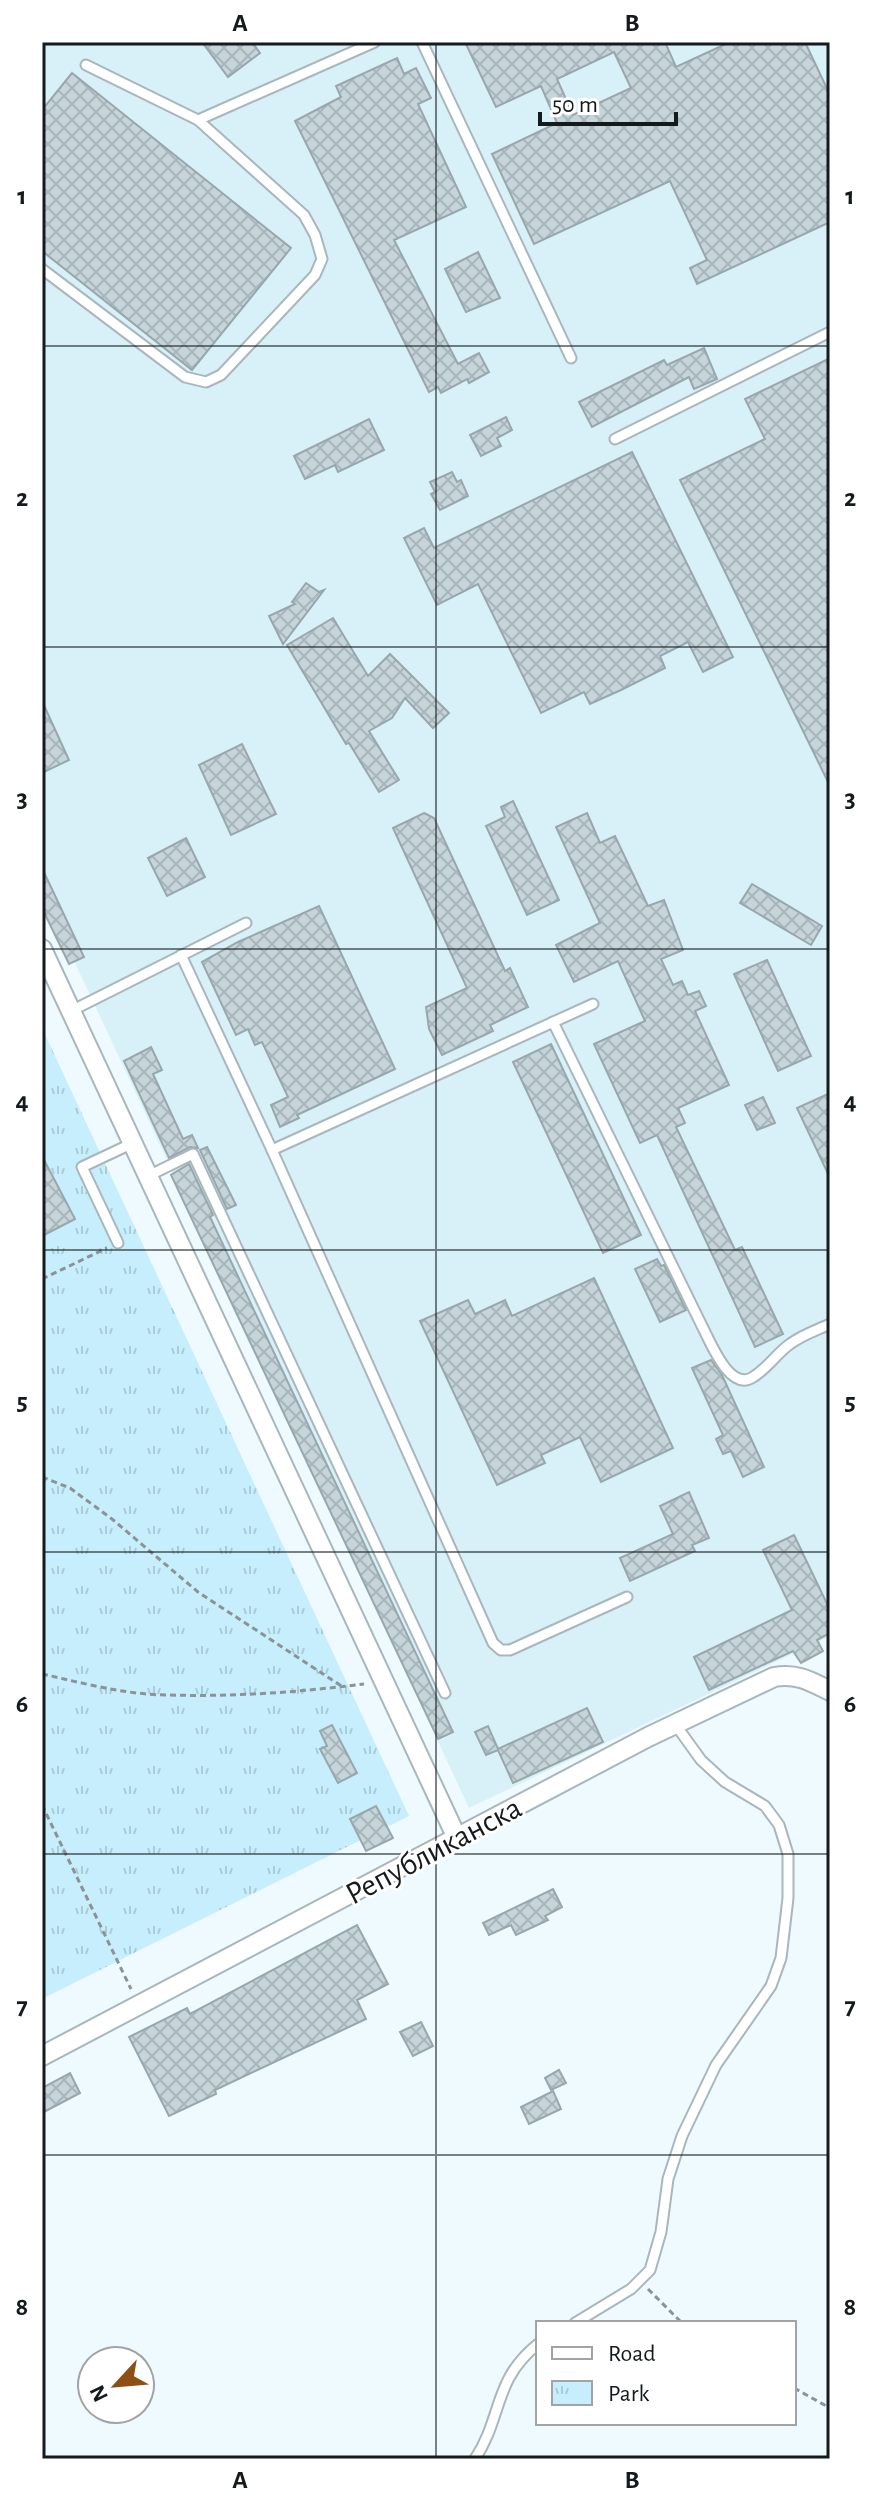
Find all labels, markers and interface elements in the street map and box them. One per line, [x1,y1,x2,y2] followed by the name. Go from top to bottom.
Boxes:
[232,10,248,36] text: A
[624,10,640,36] text: B
[540,76,676,126] scale bar
[552,93,598,117] text: 50 m
[17,183,27,209] text: 1
[845,183,855,209] text: 1
[16,485,28,511] text: 2
[844,485,856,511] text: 2
[16,786,28,812] text: 3
[844,786,856,812] text: 3
[15,1088,29,1114] text: 4
[843,1088,857,1114] text: 4
[16,1389,28,1415] text: 5
[844,1389,856,1415] text: 5
[16,1691,28,1717] text: 6
[844,1691,856,1717] text: 6
[340,1791,527,1911] street label: Републиканска
[16,1993,28,2019] text: 7
[844,1993,856,2019] text: 7
[16,2294,28,2320] text: 8
[844,2294,856,2320] text: 8
[536,2321,796,2425] legend
[608,2342,656,2366] text: Road
[76,2345,156,2425] north arrow
[86,2382,112,2405] text: N
[608,2382,649,2406] text: Park
[232,2467,248,2493] text: A
[624,2467,640,2493] text: B

